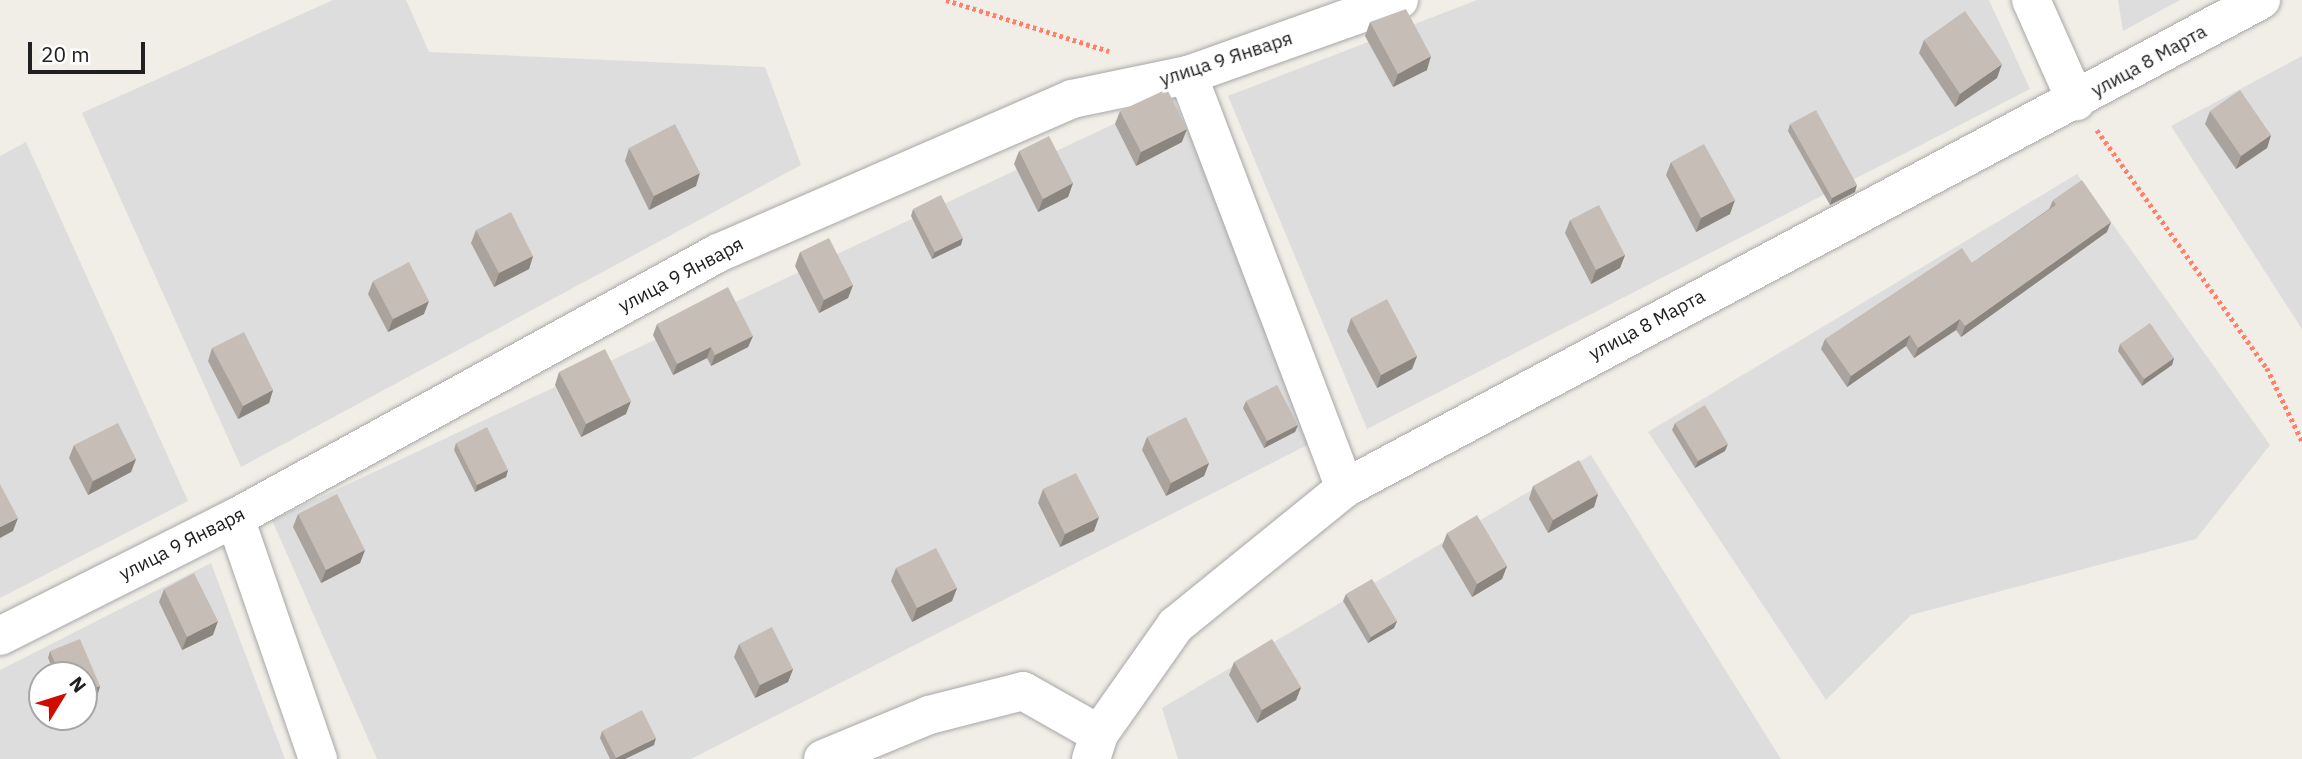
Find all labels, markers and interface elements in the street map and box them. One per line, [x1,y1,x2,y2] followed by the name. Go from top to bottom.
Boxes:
[2087,20,2211,102] street label: улица 8 Марта
[1157,27,1295,91] street label: улица 9 Января
[32,28,149,72] scale bar
[41,40,90,68] text: 20 m
[615,233,747,317] street label: улица 9 Января
[1585,285,1709,365] street label: улица 8 Марта
[115,502,249,586] street label: улица 9 Января
[28,661,98,731] north arrow
[64,671,92,697] text: N

